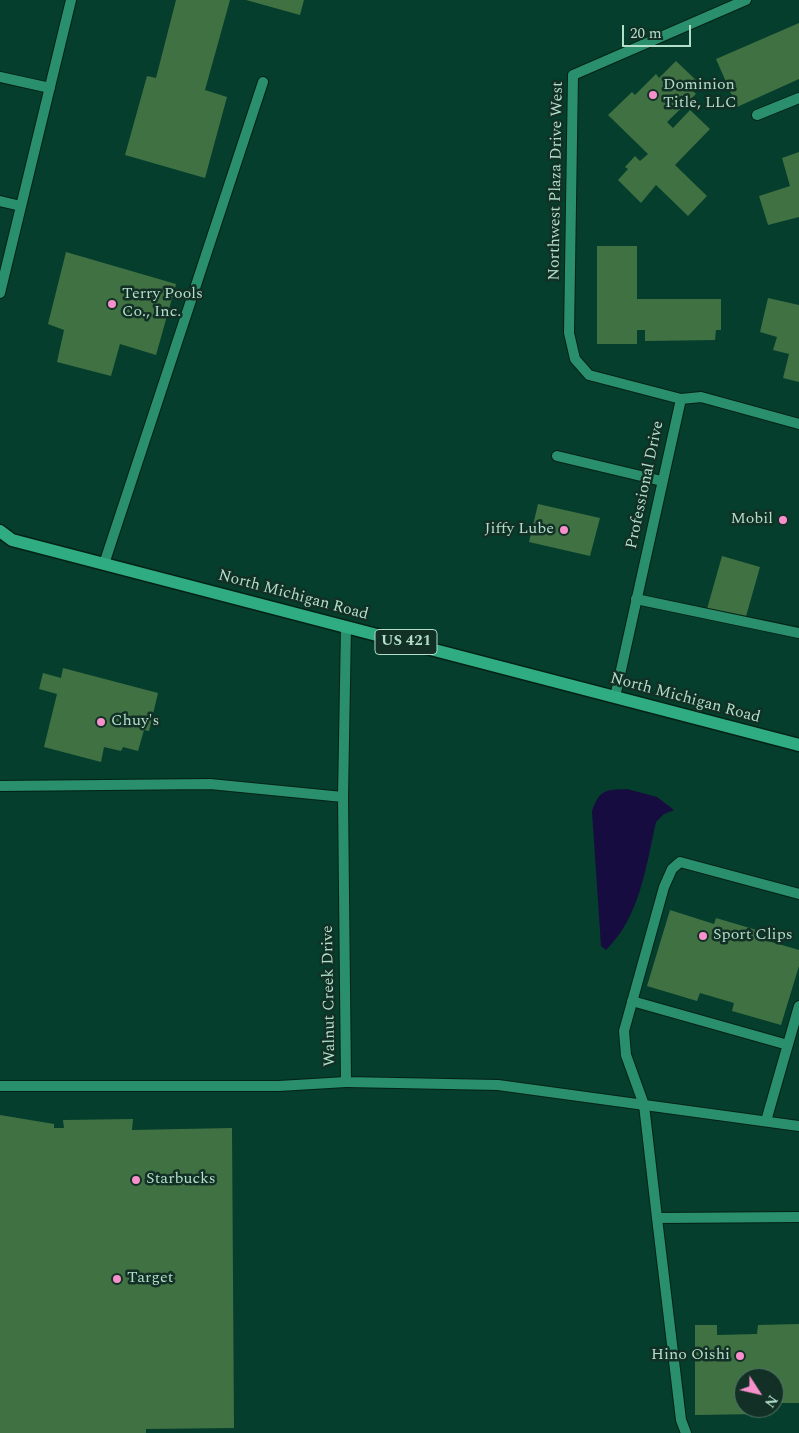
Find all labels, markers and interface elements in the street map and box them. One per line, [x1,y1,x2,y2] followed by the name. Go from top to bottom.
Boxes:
[624,15,693,47] scale bar
[630,22,662,45] text: 20 m
[663,76,737,114] place label: Dominion Title, LLC
[546,81,568,281] street label: Northwest Plaza Drive West
[647,89,659,101] marker: Dominion Title, LLC
[122,285,203,323] place label: Terry Pools Co., Inc.
[106,298,118,310] marker: Terry Pools Co., Inc.
[623,419,669,551] street label: Professional Drive
[730,510,773,530] place label: Mobil
[777,514,789,526] marker: Mobil
[484,520,554,540] place label: Jiffy Lube
[558,524,570,536] marker: Jiffy Lube
[216,567,370,625] street label: North Michigan Road
[375,630,437,654] road number: US 421
[608,670,762,728] street label: North Michigan Road
[111,712,159,732] place label: Chuy's
[95,716,107,728] marker: Chuy's
[319,925,341,1067] street label: Walnut Creek Drive
[713,926,793,946] place label: Sport Clips
[697,930,709,942] marker: Sport Clips
[146,1170,216,1190] place label: Starbucks
[130,1174,142,1186] marker: Starbucks
[127,1269,173,1289] place label: Target
[111,1273,123,1285] marker: Target
[651,1346,730,1366] place label: Hino Oishi
[734,1350,746,1362] marker: Hino Oishi
[734,1368,784,1418] north arrow
[759,1391,783,1412] text: N

